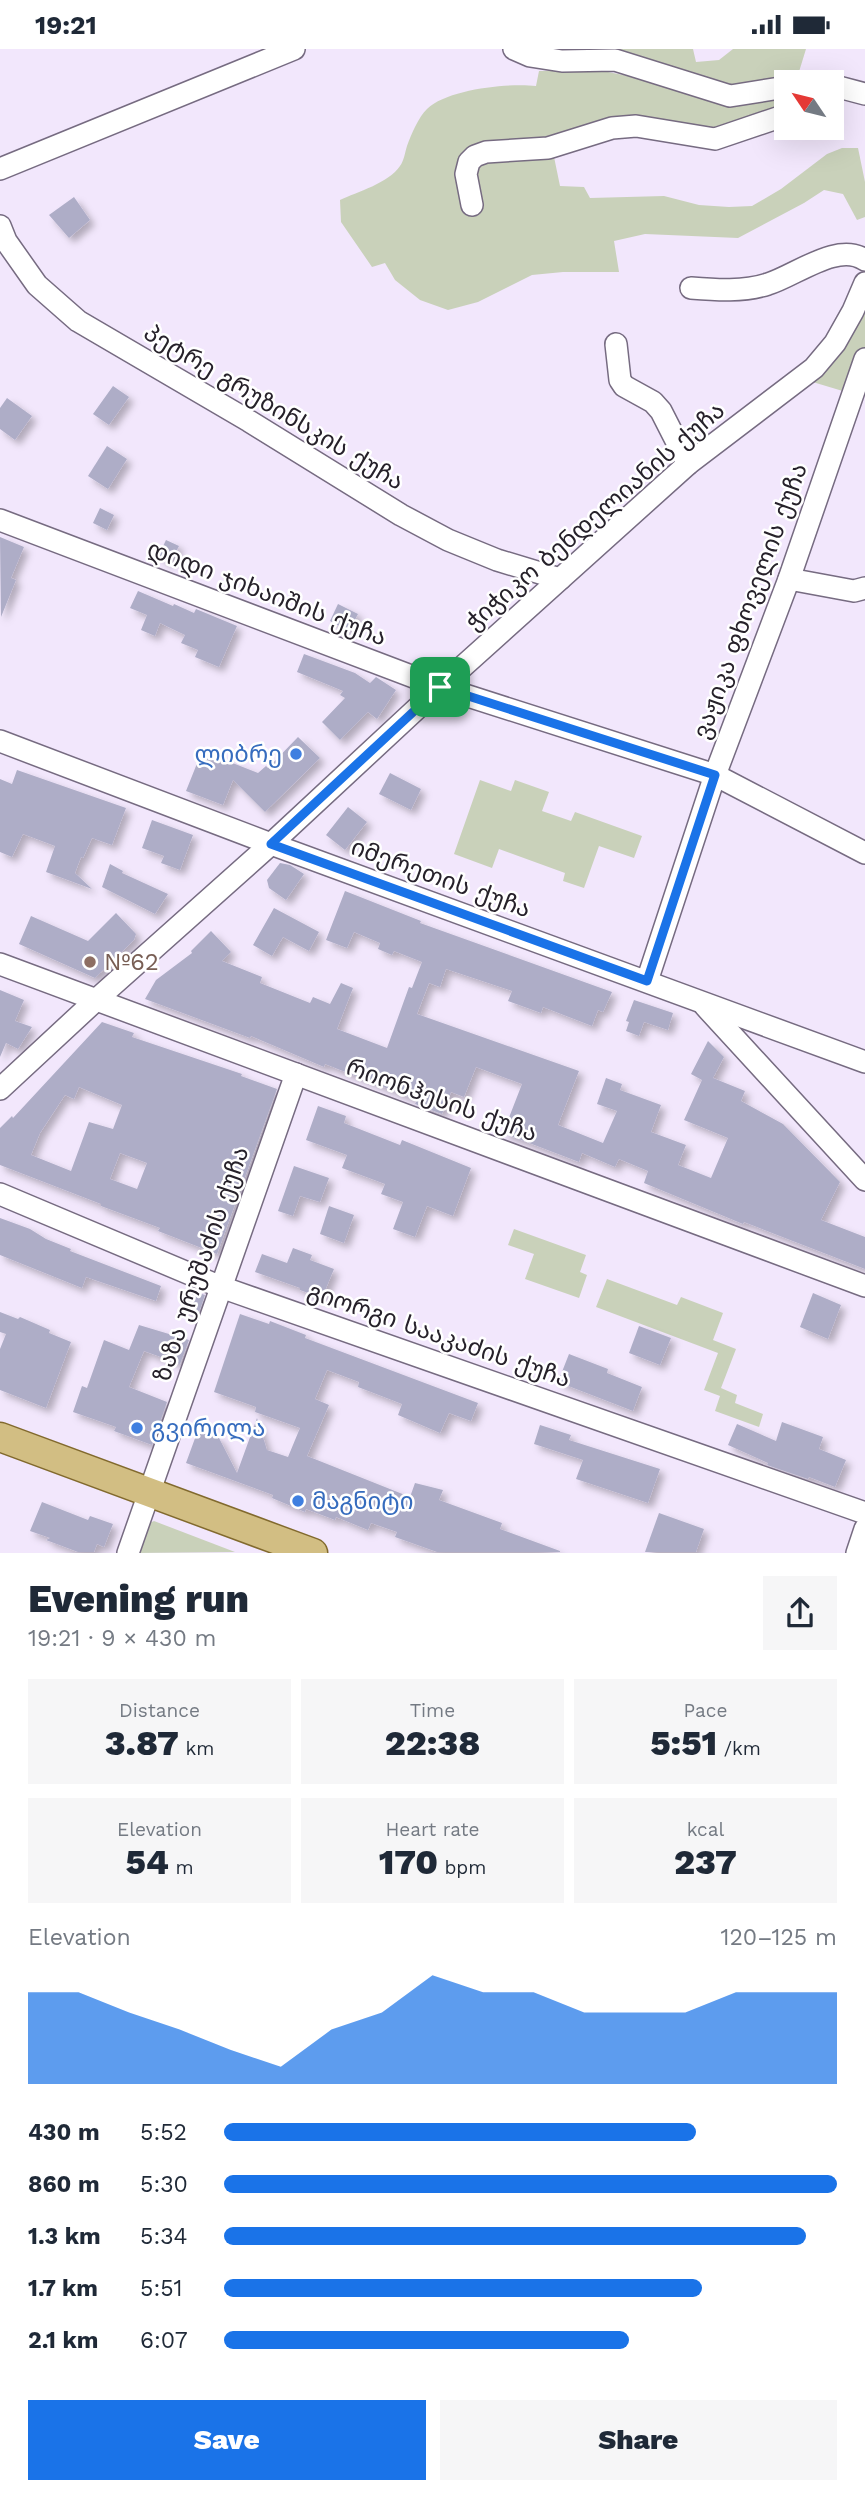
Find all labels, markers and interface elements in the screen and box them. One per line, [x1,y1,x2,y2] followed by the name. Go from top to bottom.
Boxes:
[35,10,97,40] text: 19:21
[774,70,844,140] north arrow
[774,70,844,140] map controls
[139,318,409,496] street label: პეტრე გრუზინსკის ქუჩა
[460,396,730,636] street label: ჭიჭიკო ბენდელიანის ქუჩა
[687,459,813,743] street label: ვაჟიკა ფხოველის ქუჩა
[143,534,391,652] street label: დიდი ჯიხაიშის ქუჩა
[410,657,470,717] pin
[421,668,459,706] icon: arrive
[194,740,282,768] place label: ლიბრე
[288,746,304,762] marker: ლიბრე
[348,833,534,923] street label: იმერეთის ქუჩა
[104,948,159,976] place label: №62
[82,954,98,970] marker: №62
[343,1052,541,1148] street label: რიონჰესის ქუჩა
[148,1143,254,1385] street label: ზაზა ურუშაძის ქუჩა
[304,1277,574,1393] street label: გიორგი სააკაძის ქუჩა
[151,1414,265,1442] place label: გვირილა
[129,1420,145,1436] marker: გვირილა
[312,1487,414,1515] place label: მაგნიტი
[290,1493,306,1509] marker: მაგნიტი
[763,1576,837,1650] button: share
[28,1577,249,1621] text: Evening run
[28,1625,217,1652] text: 19:21 · 9 × 430 m
[119,1699,200,1722] text: Distance
[410,1699,455,1722] text: Time
[684,1699,727,1722] text: Pace
[105,1722,179,1764] text: 3.87
[385,1722,480,1764] text: 22:38
[650,1722,717,1764] text: 5:51
[179,1737,214,1760] text: km
[717,1737,761,1760] text: /km
[117,1818,202,1841] text: Elevation
[386,1818,479,1841] text: Heart rate
[687,1818,724,1841] text: kcal
[125,1841,169,1883] text: 54
[379,1841,438,1883] text: 170
[674,1841,737,1883] text: 237
[169,1856,194,1879] text: m
[438,1856,486,1879] text: bpm
[28,1924,131,1951] text: Elevation
[720,1924,837,1951] text: 120–125 m
[28,2119,100,2146] text: 430 m
[140,2119,187,2146] text: 5:52
[28,2171,100,2198] text: 860 m
[140,2171,188,2198] text: 5:30
[28,2223,101,2250] text: 1.3 km
[140,2223,188,2250] text: 5:34
[28,2275,98,2302] text: 1.7 km
[140,2275,183,2302] text: 5:51
[28,2327,99,2354] text: 2.1 km
[140,2327,188,2354] text: 6:07
[28,2400,426,2480] button: Save
[440,2400,837,2480] button: Share

